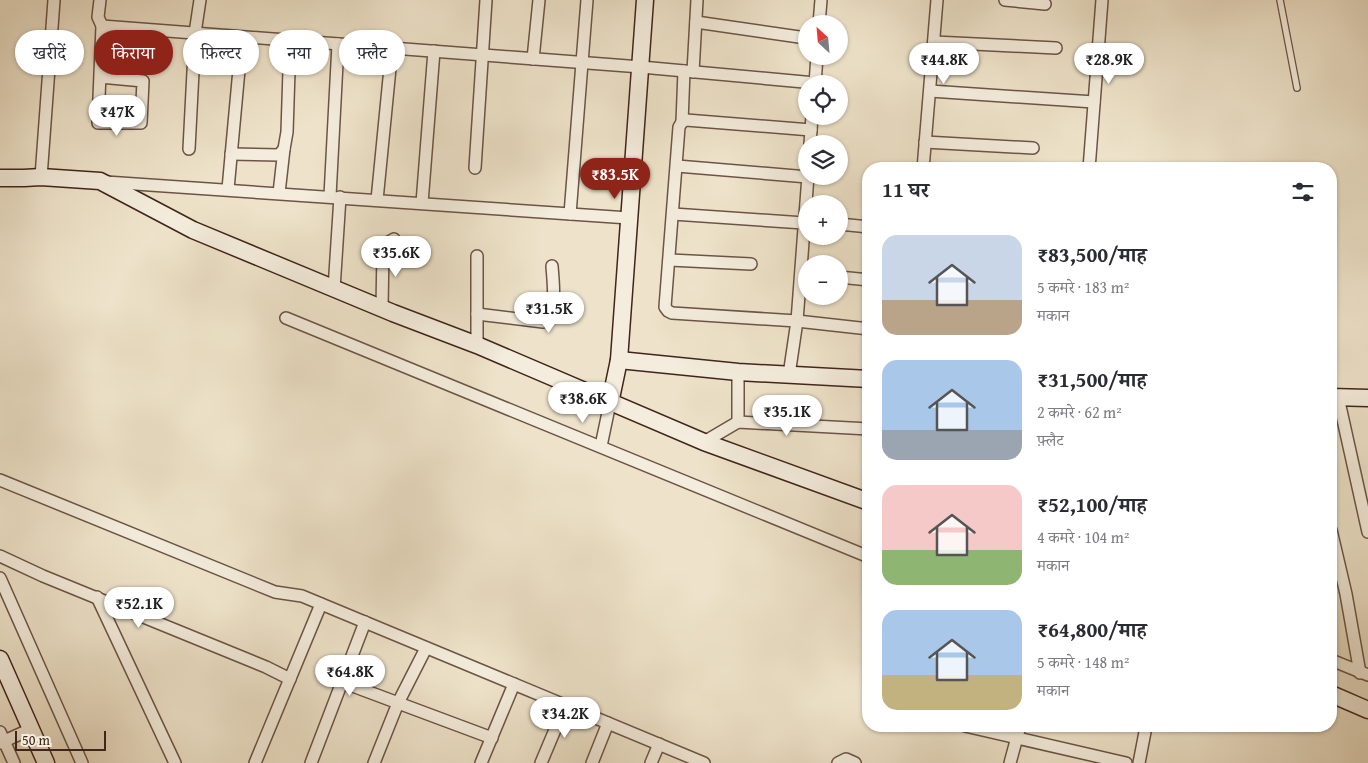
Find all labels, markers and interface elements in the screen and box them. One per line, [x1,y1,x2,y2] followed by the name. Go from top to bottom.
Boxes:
[798,15,848,65] north arrow
[798,15,848,305] map controls
[15,30,84,75] chip: खरीदें
[94,30,173,75] chip: किराया
[183,30,259,75] chip: फ़िल्टर
[269,30,329,75] chip: नया
[339,30,405,75] chip: फ़्लैट
[903,42,985,85] pin: ₹44.8K
[1068,42,1150,85] pin: ₹28.9K
[920,47,968,71] text: ₹44.8K
[1085,47,1133,71] text: ₹28.9K
[798,75,848,125] button: locate
[87,94,147,137] pin: ₹47K
[100,99,134,123] text: ₹47K
[798,135,848,185] button: layers
[574,158,656,200] pin: ₹83.5K
[591,162,639,186] text: ₹83.5K
[882,174,929,205] text: 11 घर
[1289,178,1317,206] icon: filters
[798,195,848,245] button: +
[355,236,437,278] pin: ₹35.6K
[1037,239,1147,270] text: ₹83,500/माह
[372,240,420,264] text: ₹35.6K
[798,255,848,305] button: −
[922,255,982,315] icon: home
[1037,275,1129,299] text: 5 कमरे · 183 m²
[508,292,590,334] pin: ₹31.5K
[525,296,573,320] text: ₹31.5K
[1037,303,1069,327] text: मकान
[1037,364,1147,395] text: ₹31,500/माह
[922,380,982,440] icon: home
[542,382,624,424] pin: ₹38.6K
[559,386,607,410] text: ₹38.6K
[746,394,828,437] pin: ₹35.1K
[763,399,811,423] text: ₹35.1K
[1037,400,1122,424] text: 2 कमरे · 62 m²
[1037,428,1064,452] text: फ़्लैट
[1037,489,1147,520] text: ₹52,100/माह
[922,505,982,565] icon: home
[1037,525,1129,549] text: 4 कमरे · 104 m²
[1037,553,1069,577] text: मकान
[98,586,180,629] pin: ₹52.1K
[115,591,163,615] text: ₹52.1K
[1037,614,1147,645] text: ₹64,800/माह
[922,630,982,690] icon: home
[1037,650,1129,674] text: 5 कमरे · 148 m²
[309,654,391,697] pin: ₹64.8K
[326,659,374,683] text: ₹64.8K
[1037,678,1069,702] text: मकान
[524,696,606,739] pin: ₹34.2K
[541,701,589,725] text: ₹34.2K
[15,728,106,751] scale bar
[22,730,50,750] text: 50 m

